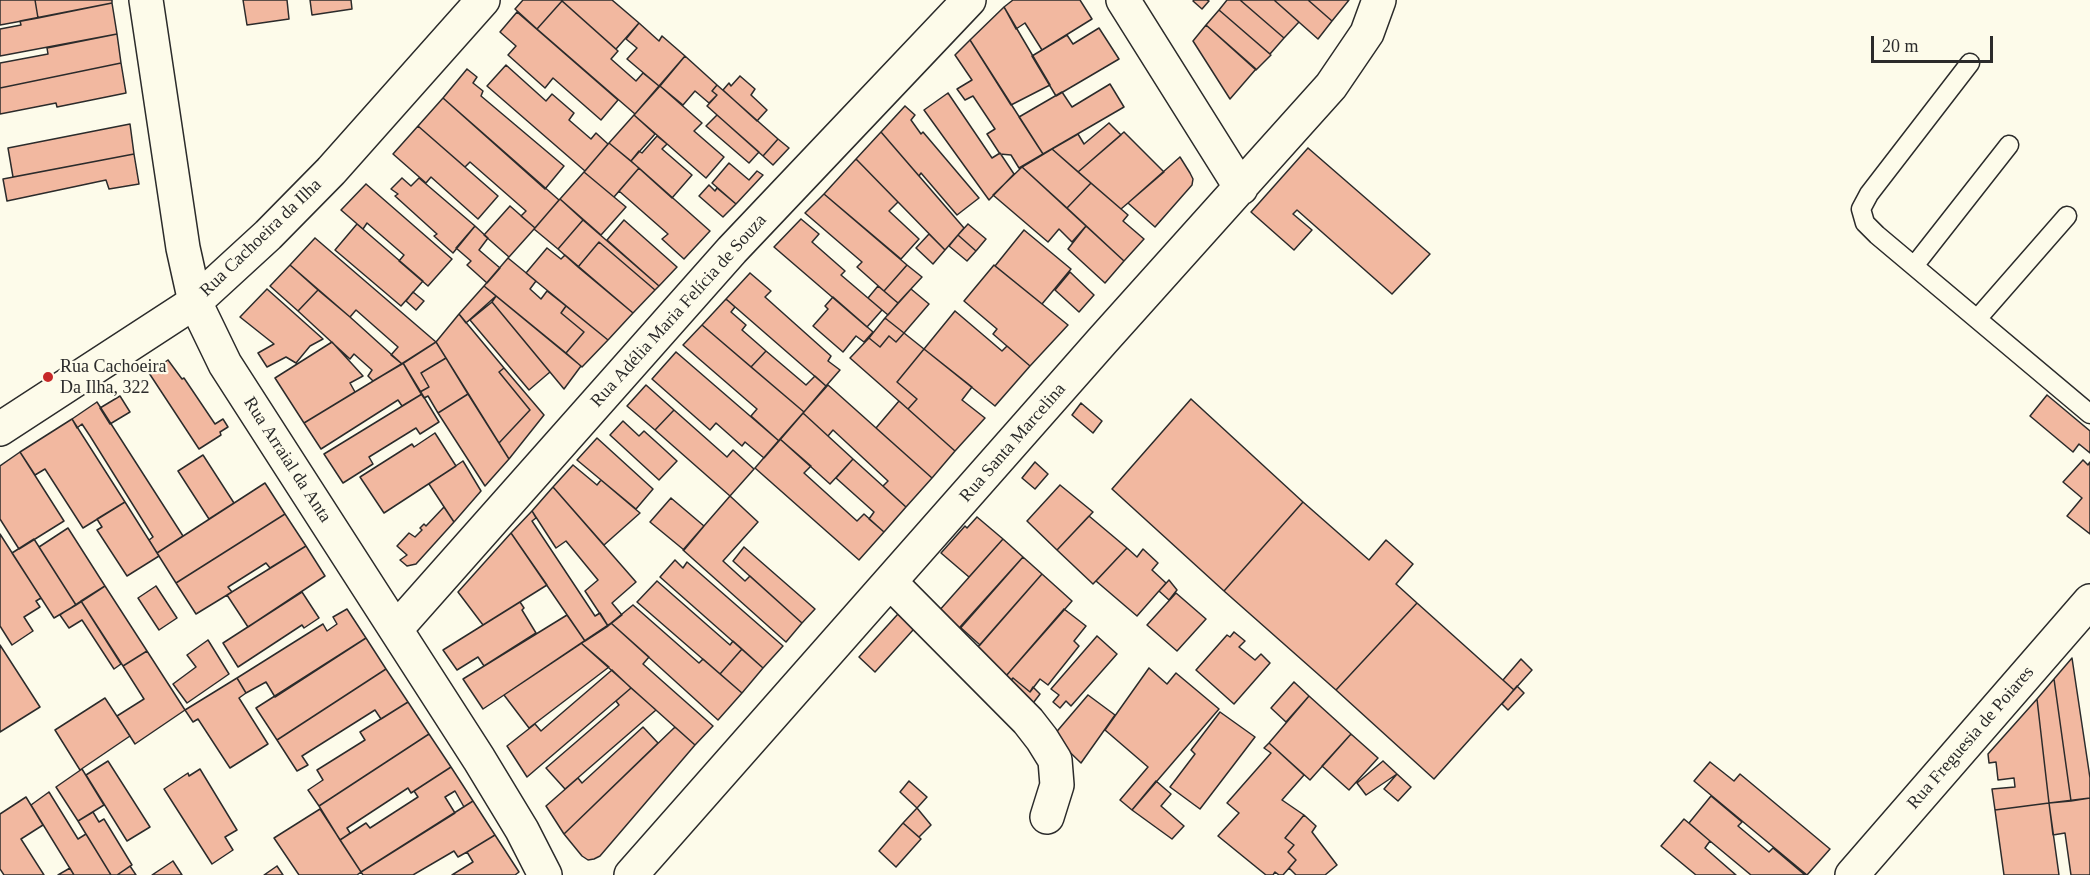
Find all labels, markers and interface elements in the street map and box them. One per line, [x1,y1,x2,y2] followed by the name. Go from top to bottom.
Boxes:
[1874,24,1996,62] scale bar
[1882,36,1919,56] text: 20 m
[196,175,326,301] street label: Rua Cachoeira da Ilha
[587,210,771,412] street label: Rua Adélia Maria Felícia de Souza
[60,356,166,398] place label: Rua Cachoeira Da Ilha, 322
[41,370,55,384] marker: Rua Cachoeira Da Ilha, 322
[955,379,1071,507] street label: Rua Santa Marcelina
[238,393,336,527] street label: Rua Arraial da Anta
[1903,662,2039,814] street label: Rua Freguesia de Poiares

